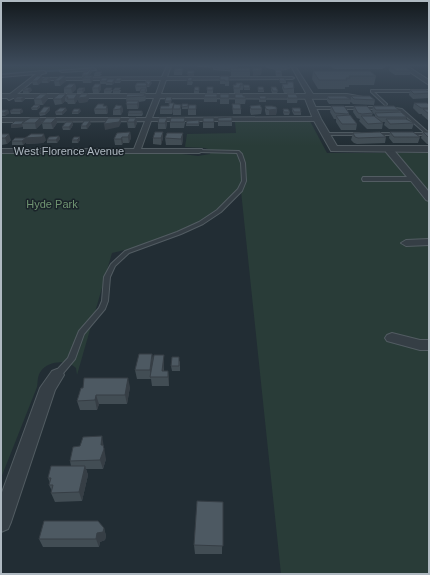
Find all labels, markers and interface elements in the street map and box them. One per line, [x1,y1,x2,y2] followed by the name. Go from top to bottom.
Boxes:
[14,145,124,157] street label: West Florence Avenue
[26,198,78,210] park label: Hyde Park

